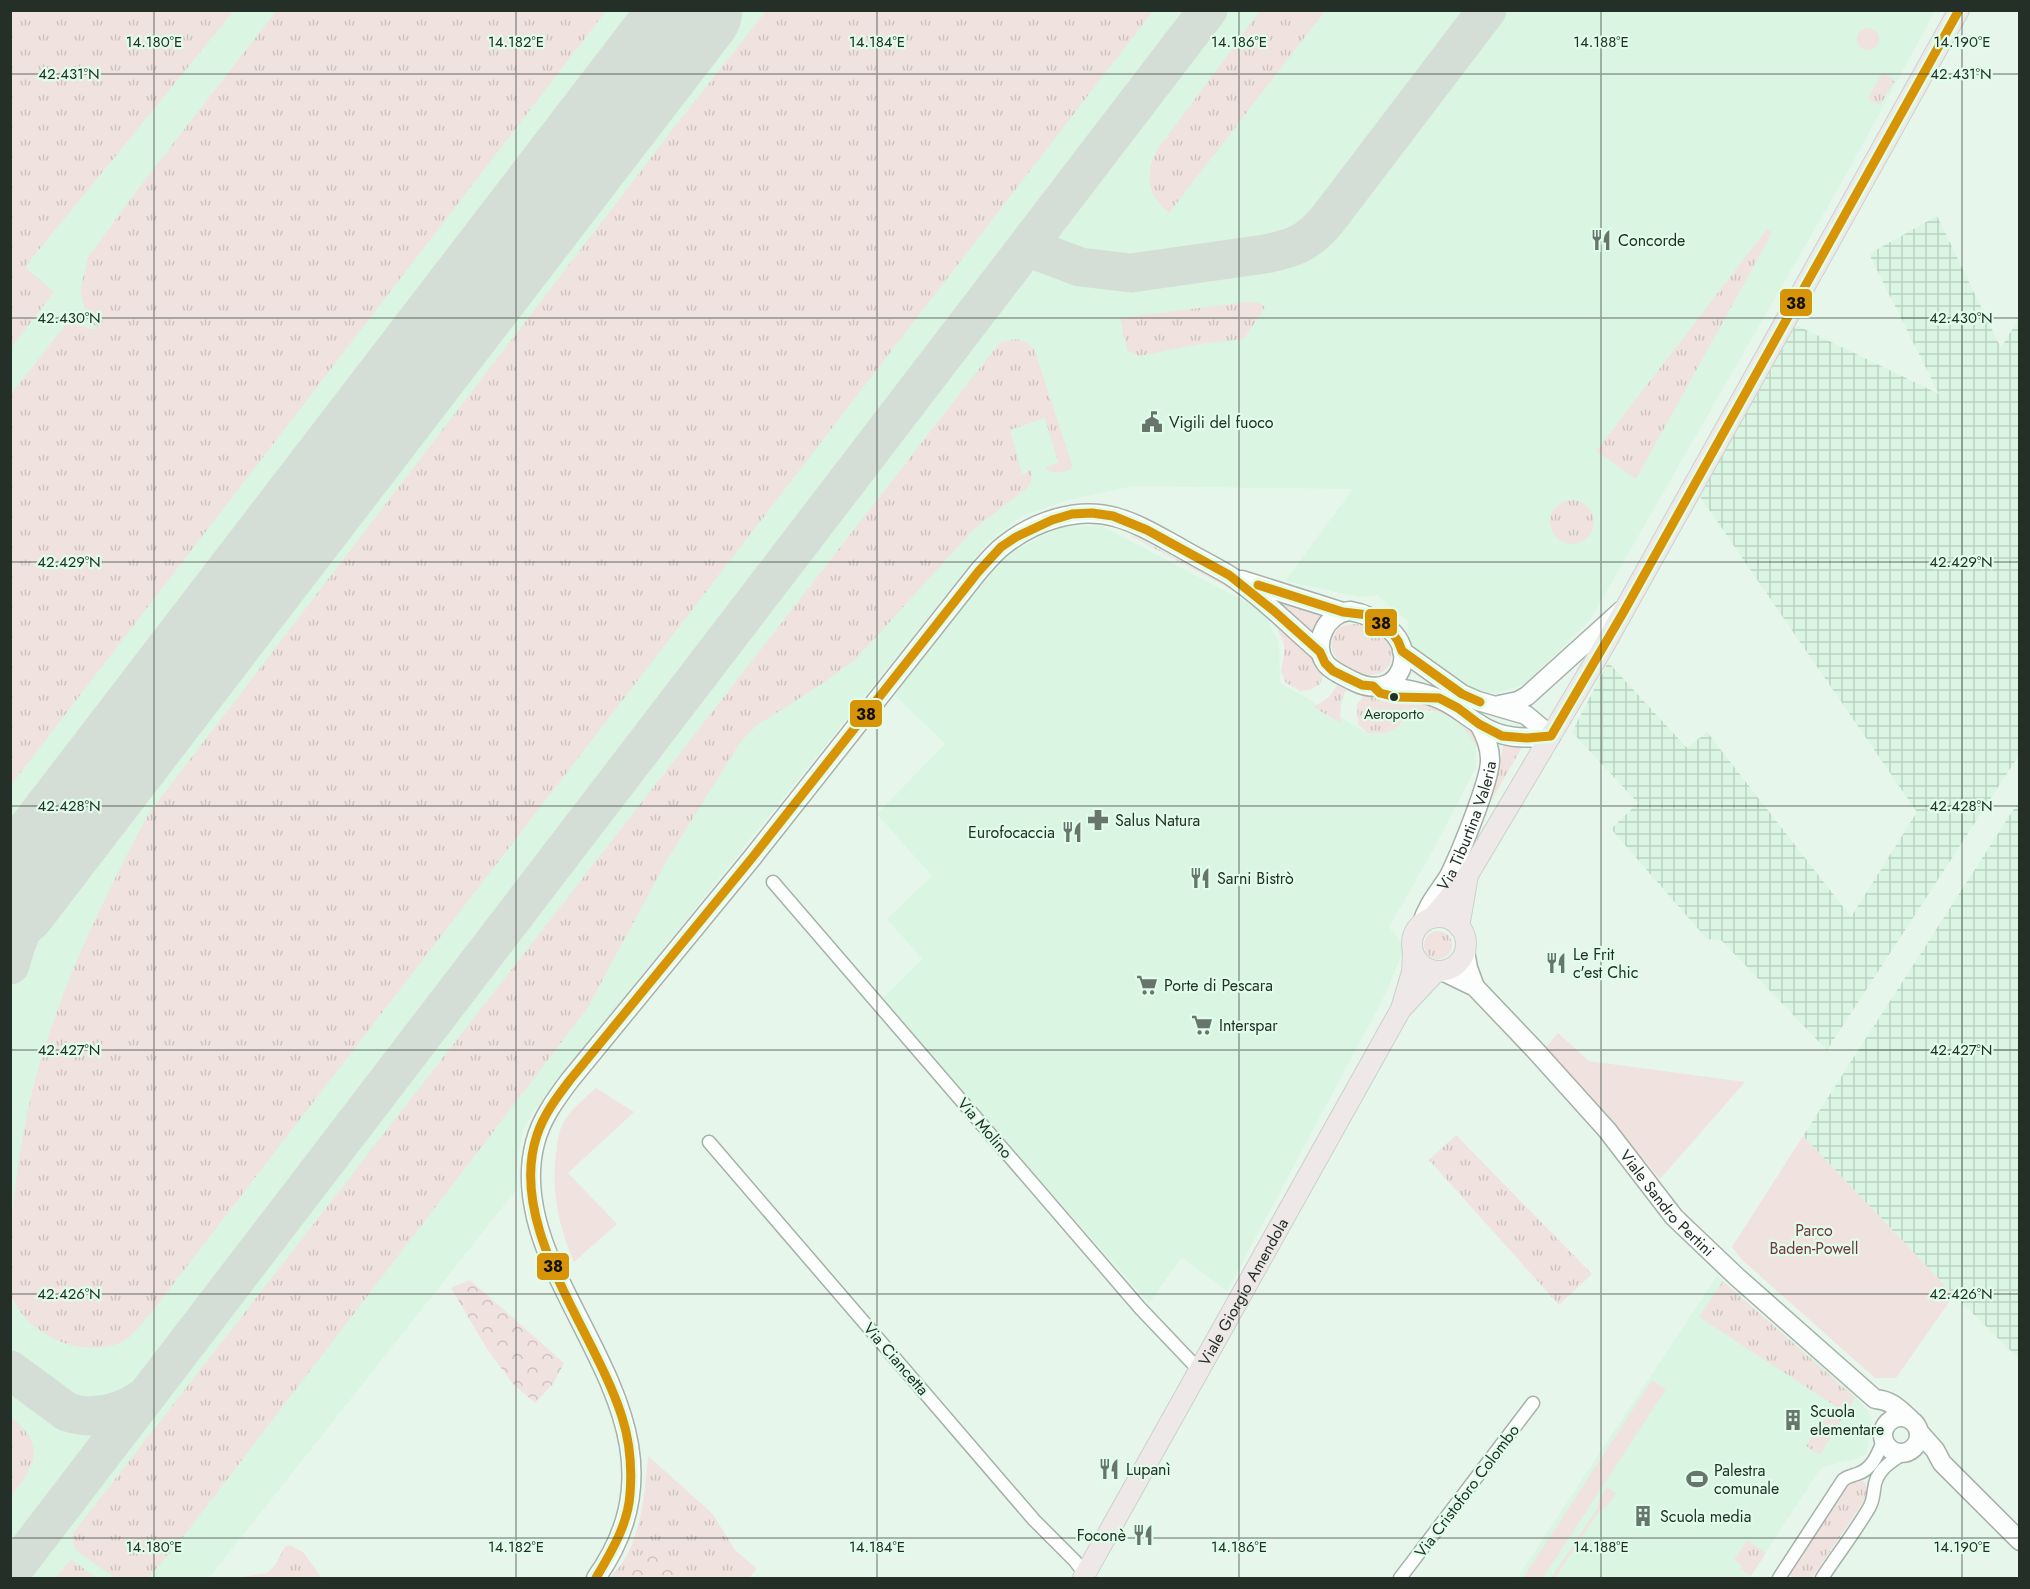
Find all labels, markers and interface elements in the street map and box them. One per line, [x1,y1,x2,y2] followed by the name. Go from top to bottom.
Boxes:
[126,31,182,53] text: 14.180°E
[488,31,544,53] text: 14.182°E
[849,31,905,53] text: 14.184°E
[1211,31,1267,53] text: 14.186°E
[1573,31,1629,53] text: 14.188°E
[1934,31,1990,53] text: 14.190°E
[38,63,100,85] text: 42.431°N
[1930,63,1992,85] text: 42.431°N
[1589,228,1613,252] restaurant icon: Concorde
[1618,229,1685,252] place label: Concorde
[1779,288,1813,317] line badge: 38
[1786,292,1806,315] text: 38
[37,307,101,329] text: 42.430°N
[1929,307,1993,329] text: 42.430°N
[1140,410,1164,434] public building icon: Vigili del fuoco
[1169,411,1274,434] place label: Vigili del fuoco
[37,551,101,573] text: 42.429°N
[1929,551,1993,573] text: 42.429°N
[1364,608,1398,637] line badge: 38
[1371,612,1391,635] text: 38
[1388,691,1400,703] marker: Aeroporto
[849,699,883,728] line badge: 38
[856,703,876,726] text: 38
[1364,704,1424,724] place label: Aeroporto
[1431,760,1502,895] street label: Via Tiburtina Valeria
[37,795,101,817] text: 42.428°N
[1929,795,1993,817] text: 42.428°N
[1086,808,1110,832] pharmacy icon: Salus Natura
[1115,809,1200,832] place label: Salus Natura
[1060,820,1084,844] restaurant icon: Eurofocaccia
[968,821,1055,844] place label: Eurofocaccia
[1188,866,1212,890] restaurant icon: Sarni Bistrò
[1217,867,1294,890] place label: Sarni Bistrò
[1573,943,1638,984] place label: Le Frit c'est Chic
[1544,951,1568,975] restaurant icon: Le Frit c'est Chic
[1135,973,1159,997] supermarket icon: Porte di Pescara
[1164,974,1273,997] place label: Porte di Pescara
[1190,1013,1214,1037] supermarket icon: Interspar
[1219,1014,1278,1037] place label: Interspar
[38,1039,100,1061] text: 42.427°N
[1930,1039,1992,1061] text: 42.427°N
[952,1093,1018,1164] street label: Via Molino
[1615,1145,1720,1261] street label: Viale Sandro Pertini
[1193,1214,1293,1370] street label: Viale Giorgio Amendola
[1770,1219,1858,1260] park label: Parco Baden-Powell
[536,1252,570,1281] line badge: 38
[543,1255,563,1278] text: 38
[37,1283,101,1305] text: 42.426°N
[1929,1283,1993,1305] text: 42.426°N
[858,1318,934,1400] street label: Via Ciancetta
[1810,1400,1884,1441] place label: Scuola elementare
[1781,1408,1805,1432] building icon: Scuola elementare
[1409,1419,1525,1562] street label: Via Cristoforo Colombo
[1097,1457,1121,1481] restaurant icon: Lupanì
[1126,1458,1171,1481] place label: Lupanì
[1714,1459,1779,1500] place label: Palestra comunale
[1685,1467,1709,1491] sports icon: Palestra comunale
[1631,1504,1655,1528] building icon: Scuola media
[1660,1505,1751,1528] place label: Scuola media
[1131,1523,1155,1547] restaurant icon: Foconè
[1077,1524,1126,1547] place label: Foconè
[126,1536,182,1558] text: 14.180°E
[488,1536,544,1558] text: 14.182°E
[849,1536,905,1558] text: 14.184°E
[1211,1536,1267,1558] text: 14.186°E
[1573,1536,1629,1558] text: 14.188°E
[1934,1536,1990,1558] text: 14.190°E

